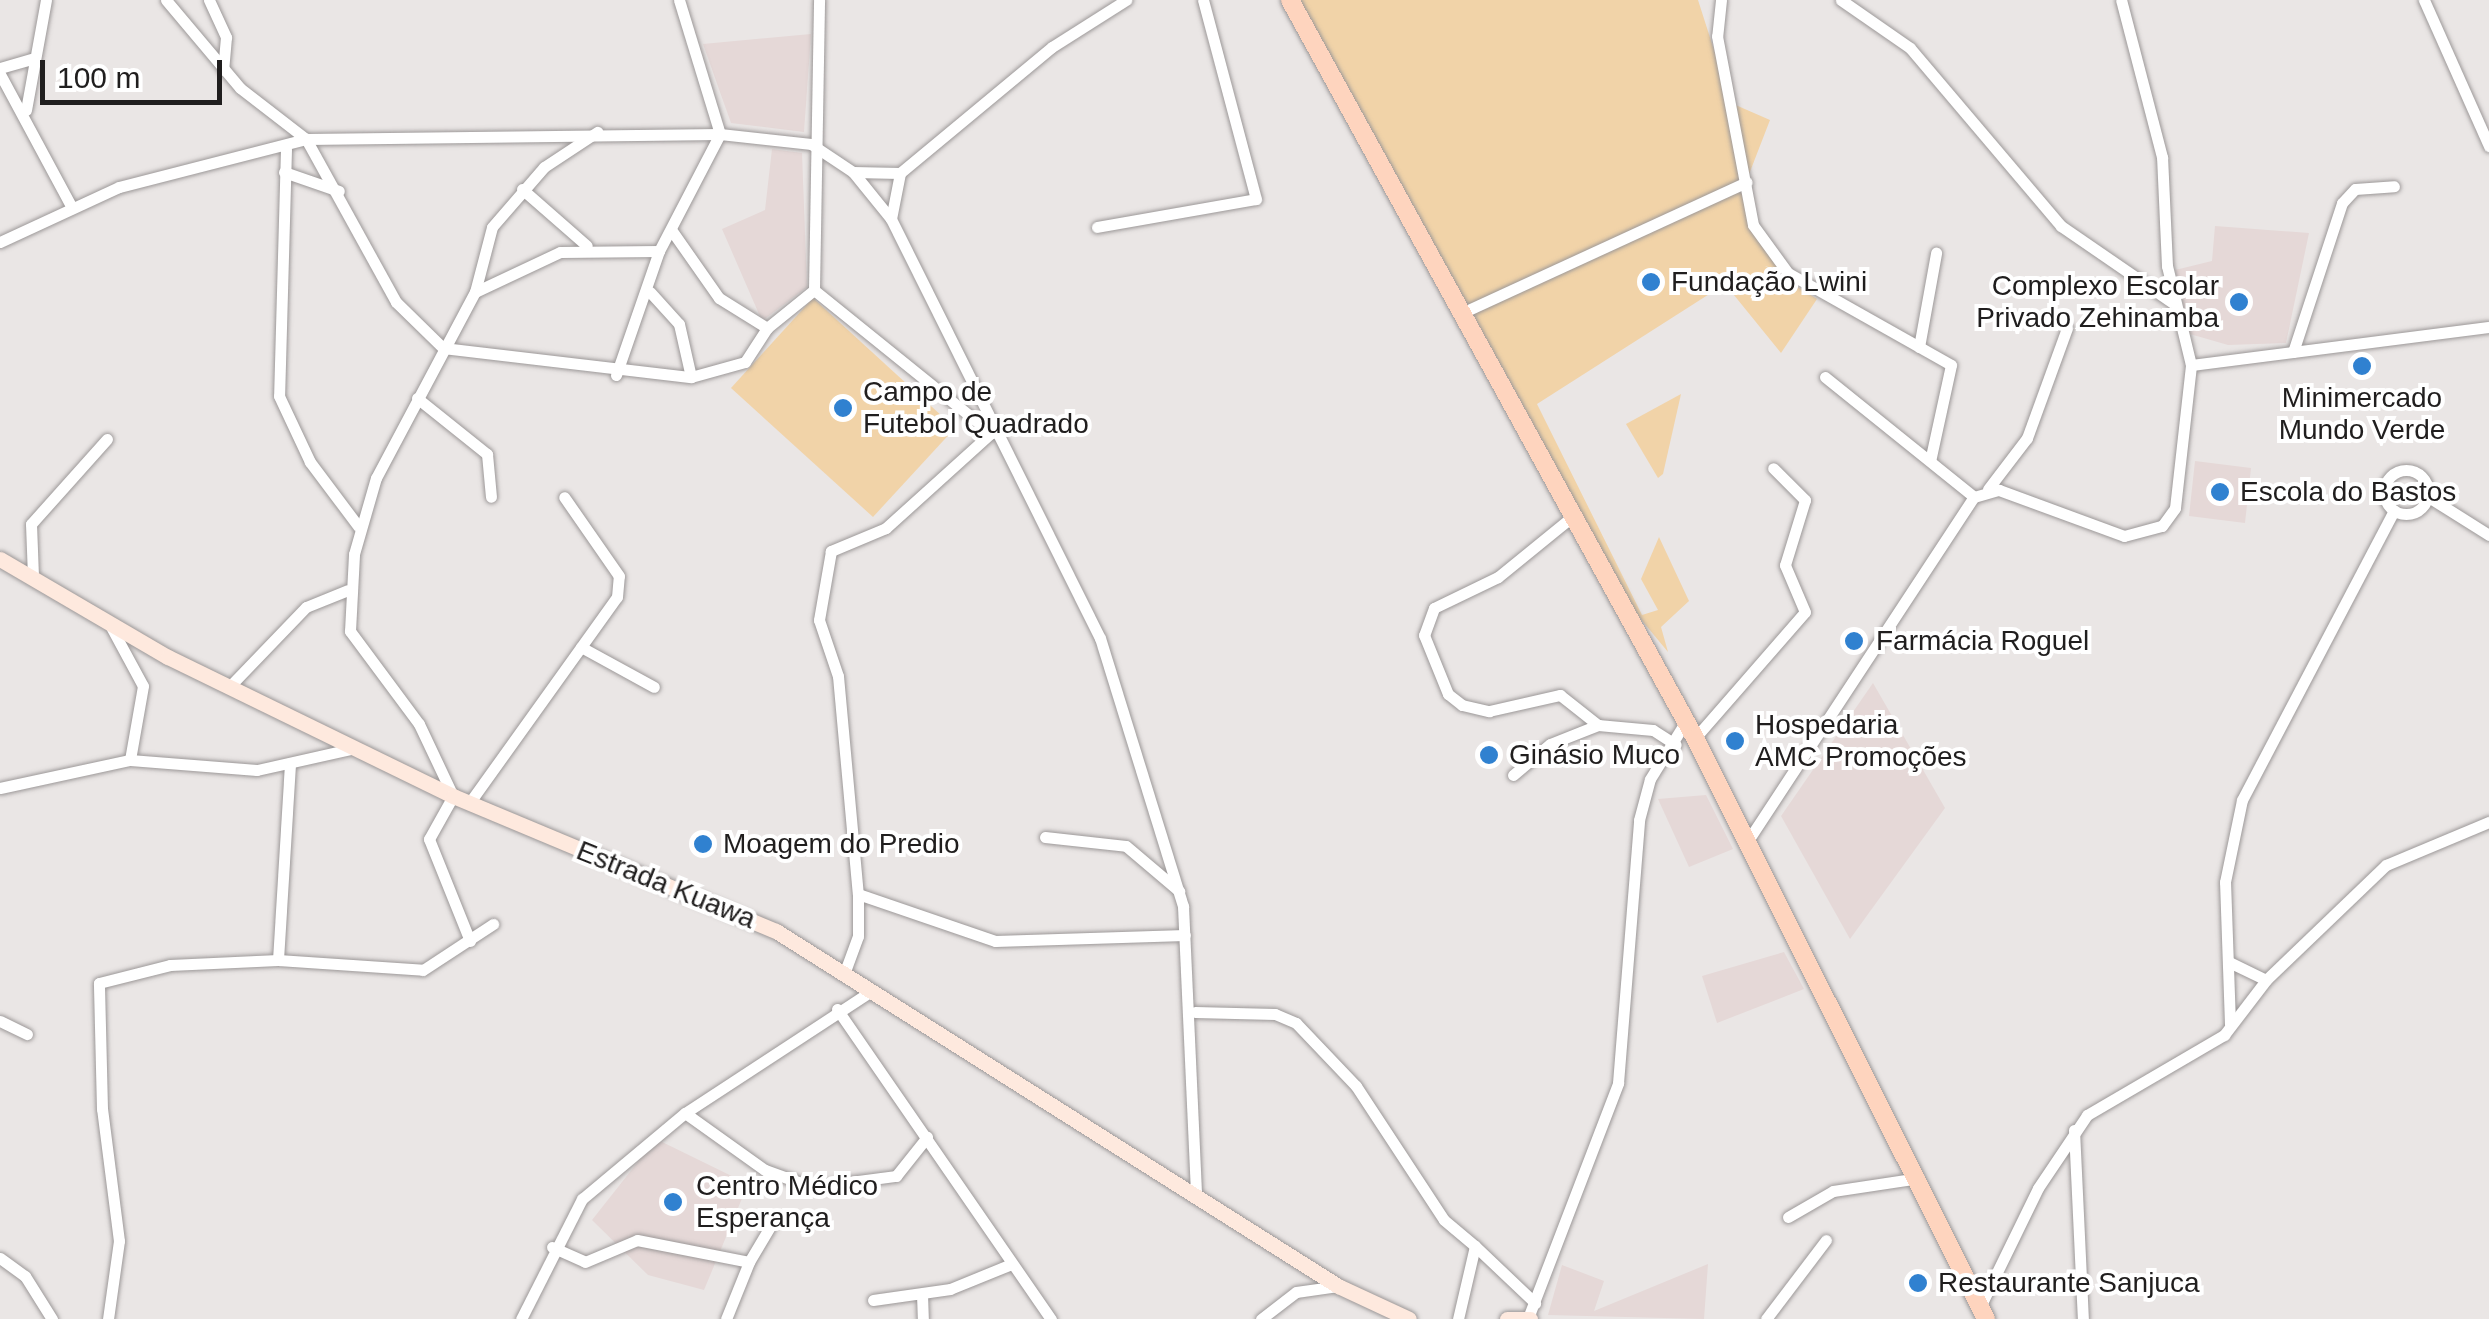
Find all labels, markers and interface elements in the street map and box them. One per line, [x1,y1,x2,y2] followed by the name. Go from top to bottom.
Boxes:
[45,40,228,102] scale bar
[57,61,140,94] text: 100 m
[1671,265,1867,299] place label: Fundação Lwini
[1976,269,2219,335] place label: Complexo Escolar Privado Zehinamba
[1640,271,1662,293] marker: Fundação Lwini
[2228,291,2250,313] marker: Complexo Escolar Privado Zehinamba
[2351,355,2373,377] marker: Minimercado Mundo Verde
[863,375,1089,441] place label: Campo de Futebol Quadrado
[2279,381,2445,447] place label: Minimercado Mundo Verde
[832,397,854,419] marker: Campo de Futebol Quadrado
[2240,475,2456,509] place label: Escola do Bastos
[2209,481,2231,503] marker: Escola do Bastos
[1876,624,2089,658] place label: Farmácia Roguel
[1841,628,1867,654] marker: Farmácia Roguel
[1755,708,1967,774] place label: Hospedaria AMC Promoções
[1724,730,1746,752] marker: Hospedaria AMC Promoções
[1509,738,1680,772] place label: Ginásio Muco
[1478,744,1500,766] marker: Ginásio Muco
[723,827,960,861] place label: Moagem do Predio
[692,833,714,855] marker: Moagem do Predio
[572,834,760,936] street label: Estrada Kuawa
[696,1169,878,1235] place label: Centro Médico Esperança
[660,1189,686,1215] marker: Centro Médico Esperança
[1938,1266,2200,1300] place label: Restaurante Sanjuca
[1907,1272,1929,1294] marker: Restaurante Sanjuca

